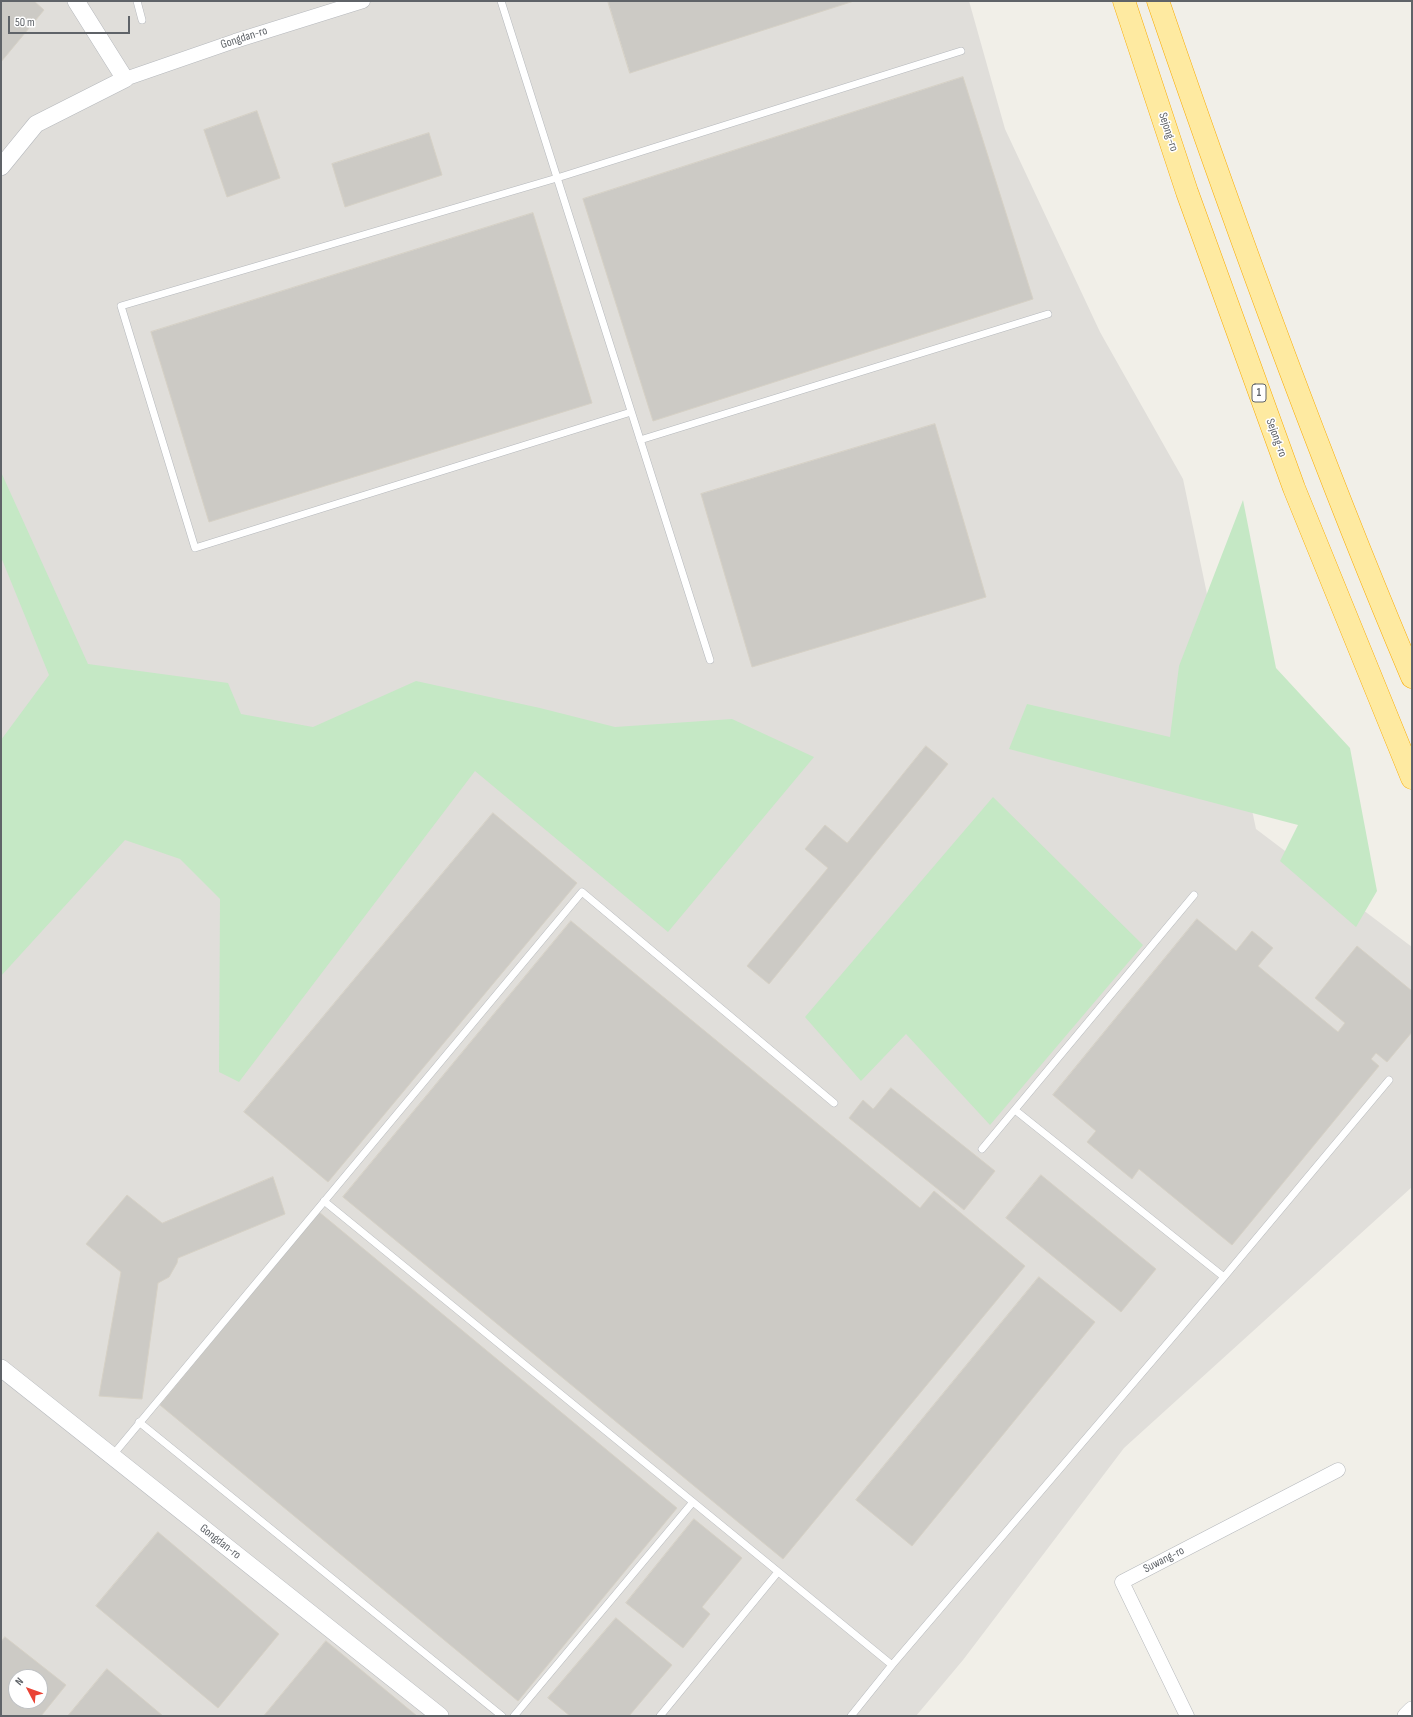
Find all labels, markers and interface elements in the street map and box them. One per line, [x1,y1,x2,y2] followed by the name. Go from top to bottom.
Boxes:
[10,8,132,34] scale bar
[15,15,35,30] text: 50 m
[219,24,269,52] street label: Gongdan-ro
[1155,111,1181,153] street label: Sejong-ro
[1252,384,1266,402] road number: 1
[1262,417,1290,459] street label: Sejong-ro
[197,1521,243,1563] street label: Gongdan-ro
[1141,1544,1187,1576] street label: Suwang-ro
[8,1669,48,1709] north arrow
[12,1675,26,1688] text: N

